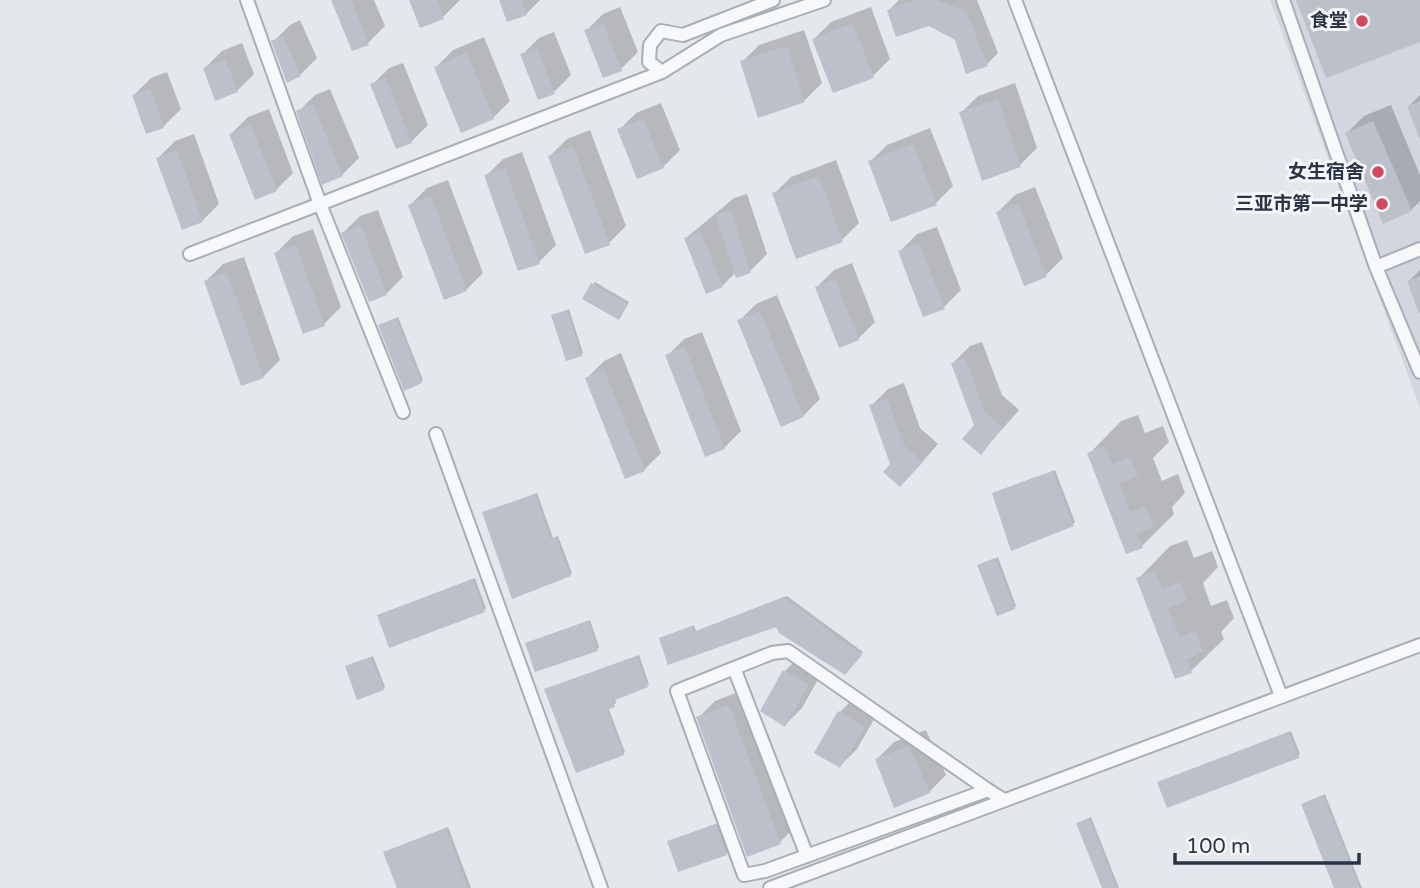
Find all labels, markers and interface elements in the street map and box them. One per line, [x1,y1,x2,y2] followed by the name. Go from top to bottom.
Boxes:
[1310,10,1348,32] place label: 食堂
[1354,13,1370,29] marker: 食堂
[1288,161,1364,183] place label: 女生宿舍
[1370,164,1386,180] marker: 女生宿舍
[1235,193,1368,215] place label: 三亚市第一中学
[1374,196,1390,212] marker: 三亚市第一中学
[1175,822,1359,866] scale bar
[1186,834,1250,859] text: 100 m

